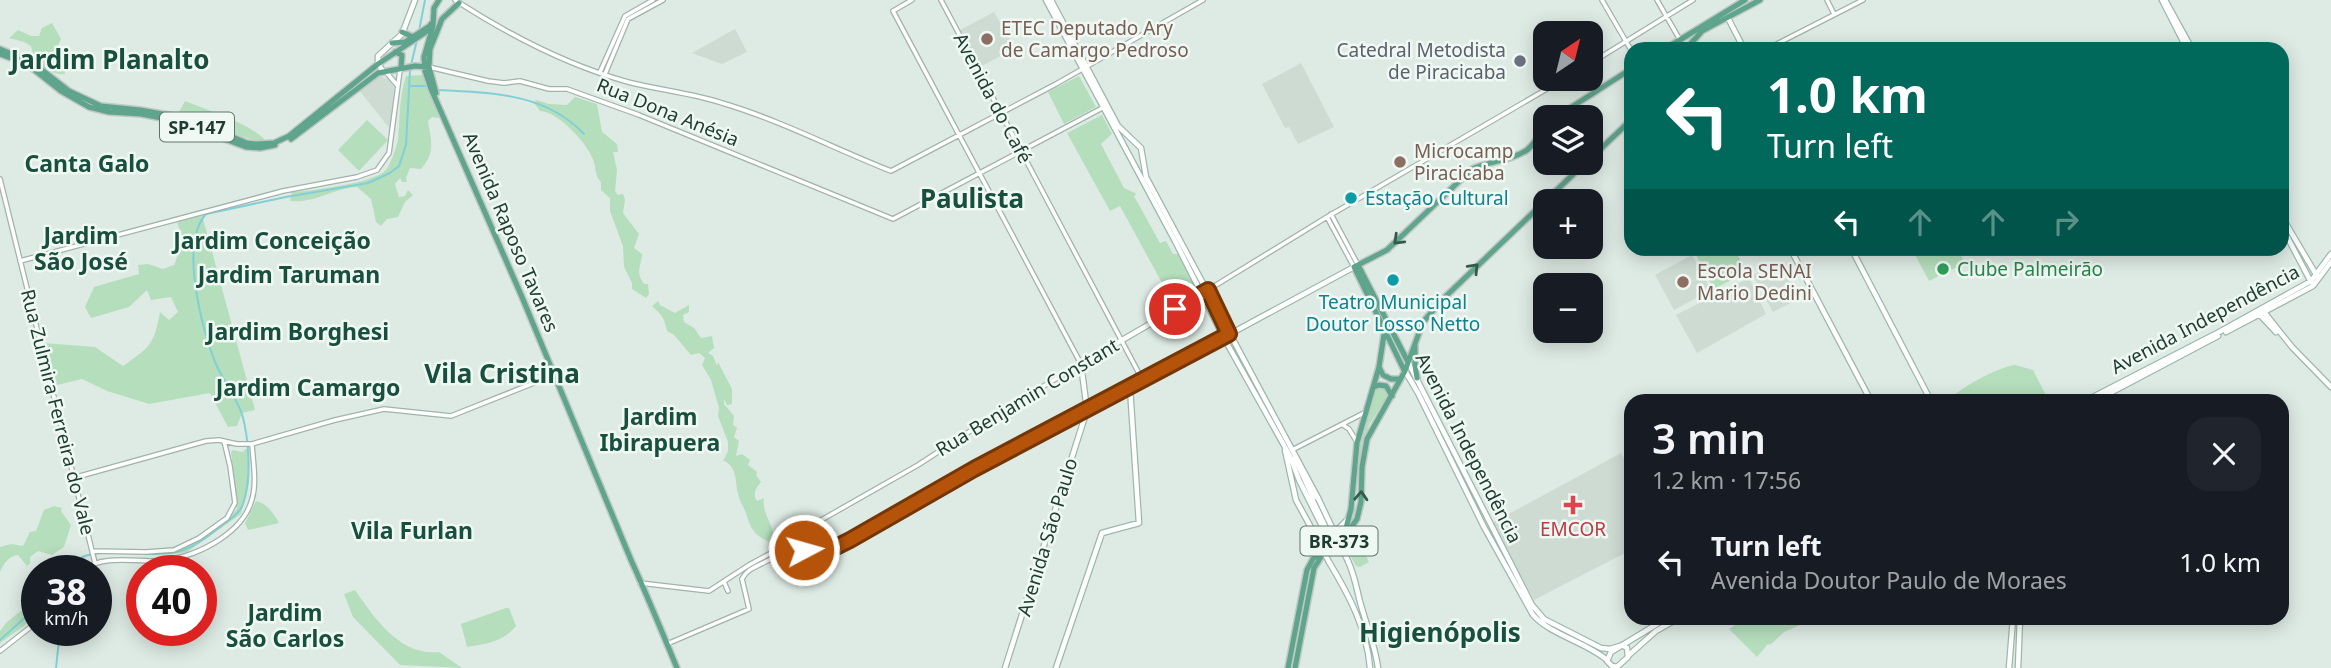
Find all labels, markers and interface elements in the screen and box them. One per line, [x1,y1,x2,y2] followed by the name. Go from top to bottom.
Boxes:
[1001,15,1189,63] place label: ETEC Deputado Ary de Camargo Pedroso
[1533,21,1603,91] north arrow
[1533,21,1603,343] map controls
[948,28,1038,168] street label: Avenida do Café
[979,31,995,47] marker: ETEC Deputado Ary de Camargo Pedroso
[1337,37,1506,85] place label: Catedral Metodista de Piracicaba
[9,41,209,77] district label: Jardim Planalto
[1512,53,1528,69] marker: Catedral Metodista de Piracicaba
[1767,61,1928,127] text: 1.0 km
[1652,70,1743,161] icon: left
[593,72,743,152] street label: Rua Dona Anésia
[1533,105,1603,175] button: layers
[160,112,234,142] road number: SP-147
[1767,124,1893,167] text: Turn left
[457,128,565,336] street label: Avenida Raposo Tavares
[1414,138,1513,186] place label: Microcamp Piracicaba
[25,147,149,179] district label: Canta Galo
[1392,154,1408,170] marker: Microcamp Piracicaba
[920,180,1024,216] district label: Paulista
[1365,185,1509,211] place label: Estação Cultural
[1533,189,1603,259] button: +
[1343,190,1359,206] marker: Estação Cultural
[1828,203,1866,241] icon: left
[1901,203,1939,241] icon: ahead
[1974,203,2012,241] icon: ahead
[2047,203,2085,241] icon: right
[34,219,128,277] district label: Jardim São José
[171,224,371,256] district label: Jardim Conceição
[1393,232,1406,245] one-way arrow
[1957,256,2103,282] place label: Clube Palmeirão
[196,258,380,290] district label: Jardim Taruman
[1697,258,1812,306] place label: Escola SENAI Mario Dedini
[2106,258,2304,380] street label: Avenida Independência
[1935,261,1951,277] marker: Clube Palmeirão
[1466,264,1479,277] one-way arrow
[1385,272,1401,288] marker: Teatro Municipal Doutor Losso Netto
[1533,273,1603,343] button: −
[1675,274,1691,290] marker: Escola SENAI Mario Dedini
[1145,279,1205,339] pin
[15,286,101,538] street label: Rua Zulmira Ferreira do Vale
[1306,289,1480,337] place label: Teatro Municipal Doutor Losso Netto
[1156,290,1194,328] icon: arrive
[205,315,389,347] district label: Jardim Borghesi
[931,332,1124,462] street label: Rua Benjamin Constant
[1410,349,1528,547] street label: Avenida Independência
[424,355,580,391] district label: Vila Cristina
[214,371,400,403] district label: Jardim Camargo
[600,400,720,458] district label: Jardim Ibirapuera
[1652,409,1766,466] text: 3 min
[2187,417,2261,491] button: close
[1011,455,1083,619] street label: Avenida São Paulo
[1652,464,1801,496] text: 1.2 km · 17:56
[1353,491,1368,502] one-way arrow
[1563,495,1583,515] marker: EMCOR
[767,513,841,587] position arrow
[351,514,473,546] district label: Vila Furlan
[1540,516,1606,542] place label: EMCOR
[1300,526,1378,556] road number: BR-373
[1711,528,1822,564] text: Turn left
[1652,543,1690,581] icon: left
[2179,544,2261,580] text: 1.0 km
[126,555,217,646] speed limit sign: 40
[1711,564,2067,596] text: Avenida Doutor Paulo de Moraes
[46,568,87,615] text: 38
[226,596,344,654] district label: Jardim São Carlos
[44,606,89,630] text: km/h
[1359,614,1521,650] district label: Higienópolis

